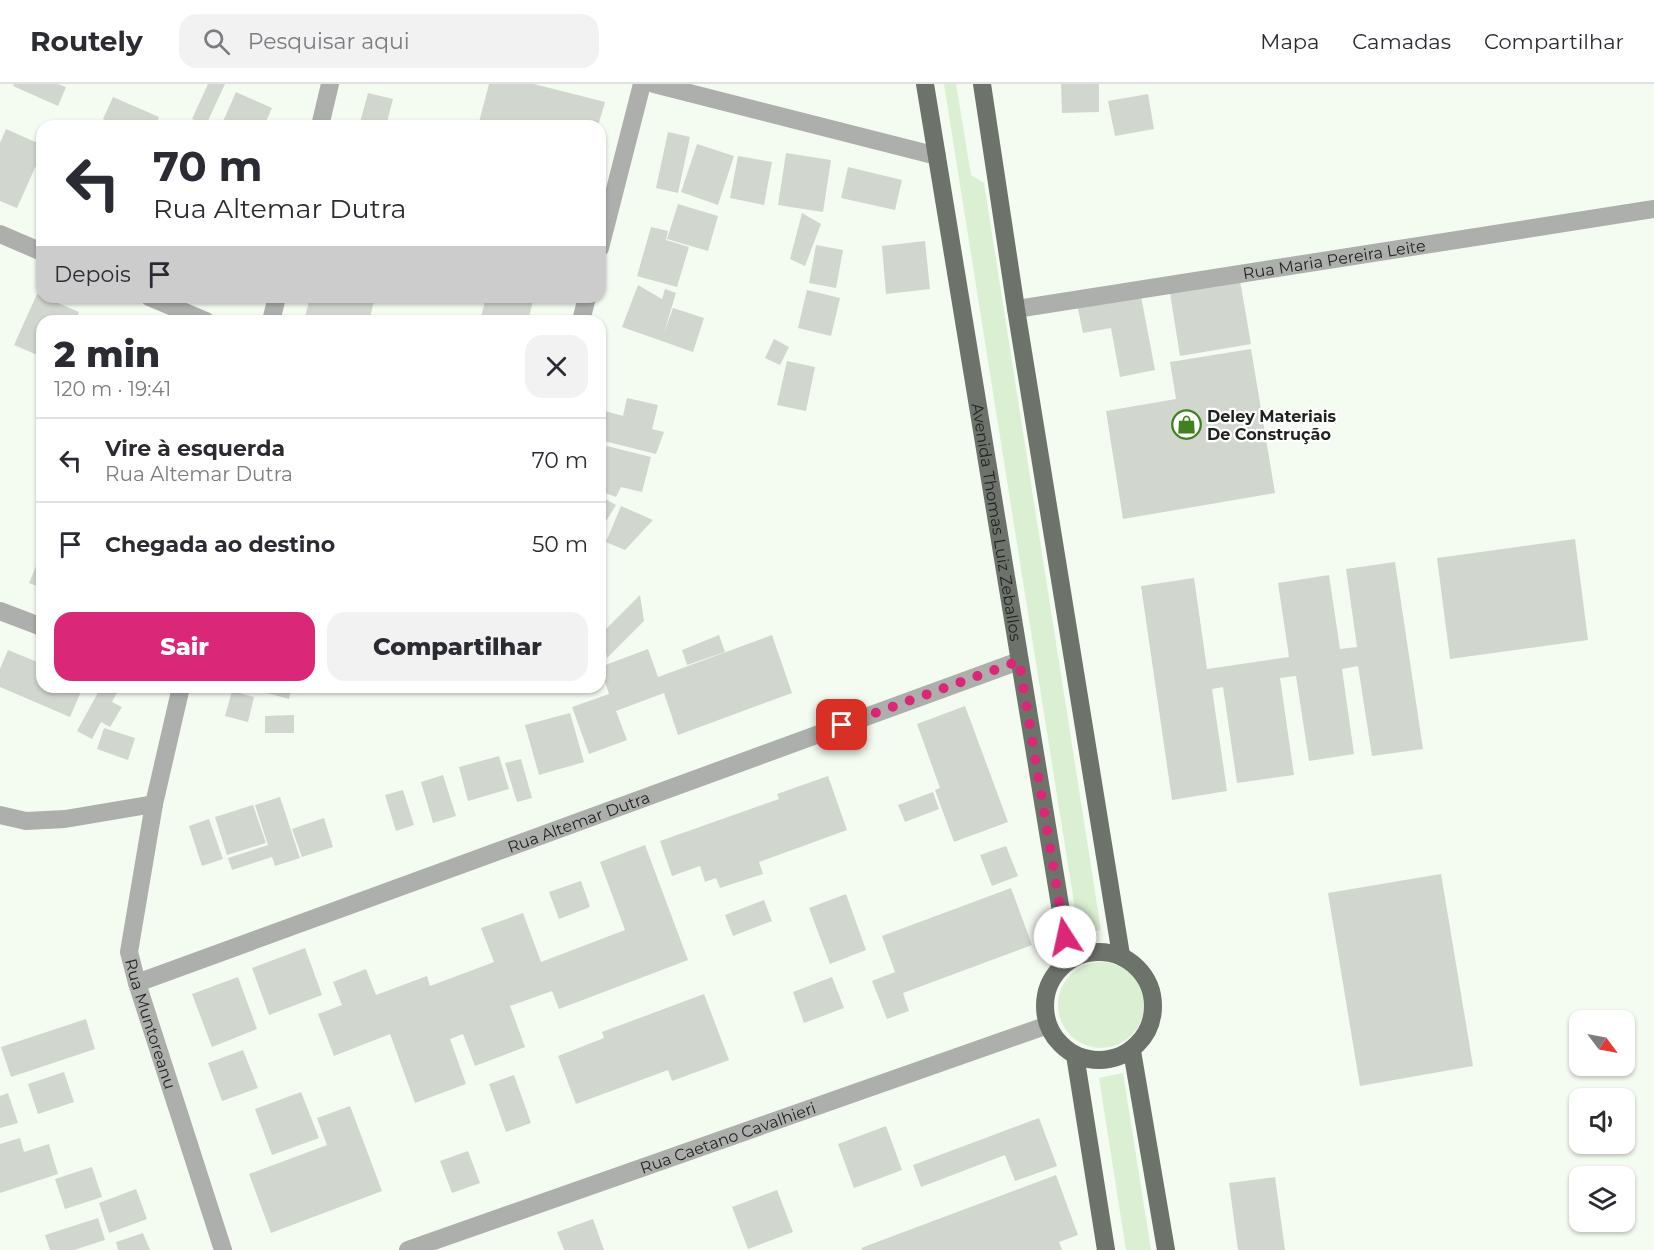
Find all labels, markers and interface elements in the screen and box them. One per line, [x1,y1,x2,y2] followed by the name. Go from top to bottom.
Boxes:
[179,14,599,68] search box
[30,24,143,58] text: Routely
[200,25,233,58] icon: search
[248,28,410,55] text: Pesquisar aqui
[1260,29,1319,54] text: Mapa
[1352,29,1451,54] text: Camadas
[1484,29,1624,54] text: Compartilhar
[153,140,263,192] text: 70 m
[54,144,132,222] icon: left
[153,192,406,225] text: Rua Altemar Dutra
[1242,236,1427,283] street label: Rua Maria Pereira Leite
[143,258,176,291] icon: arrive
[54,261,131,288] text: Depois
[54,332,160,376] text: 2 min
[525,335,588,398] button: close
[54,377,171,401] text: 120 m · 19:41
[968,402,1025,643] street label: Avenida Thomas Luiz Zeballos
[1207,407,1337,445] place label: Deley Materiais De Construção
[1170,409,1202,441] shop icon: Deley Materiais De Construção
[105,435,285,462] text: Vire à esquerda
[54,444,87,477] icon: left
[532,447,588,474] text: 70 m
[105,462,293,486] text: Rua Altemar Dutra
[54,528,87,561] icon: arrive
[105,531,335,558] text: Chegada ao destino
[532,531,588,558] text: 50 m
[54,612,315,681] button: Sair
[327,612,588,681] button: Compartilhar
[816,699,867,750] pin
[825,708,858,741] icon: arrive
[505,788,653,857] street label: Rua Altemar Dutra
[1033,905,1097,969] position arrow
[121,956,180,1091] street label: Rua Muntoreanu
[1569,1010,1635,1076] north arrow
[1569,1010,1635,1232] map controls
[1569,1088,1635,1154] button: sound
[637,1098,818,1178] street label: Rua Caetano Cavalhieri
[1569,1166,1635,1232] button: layers

